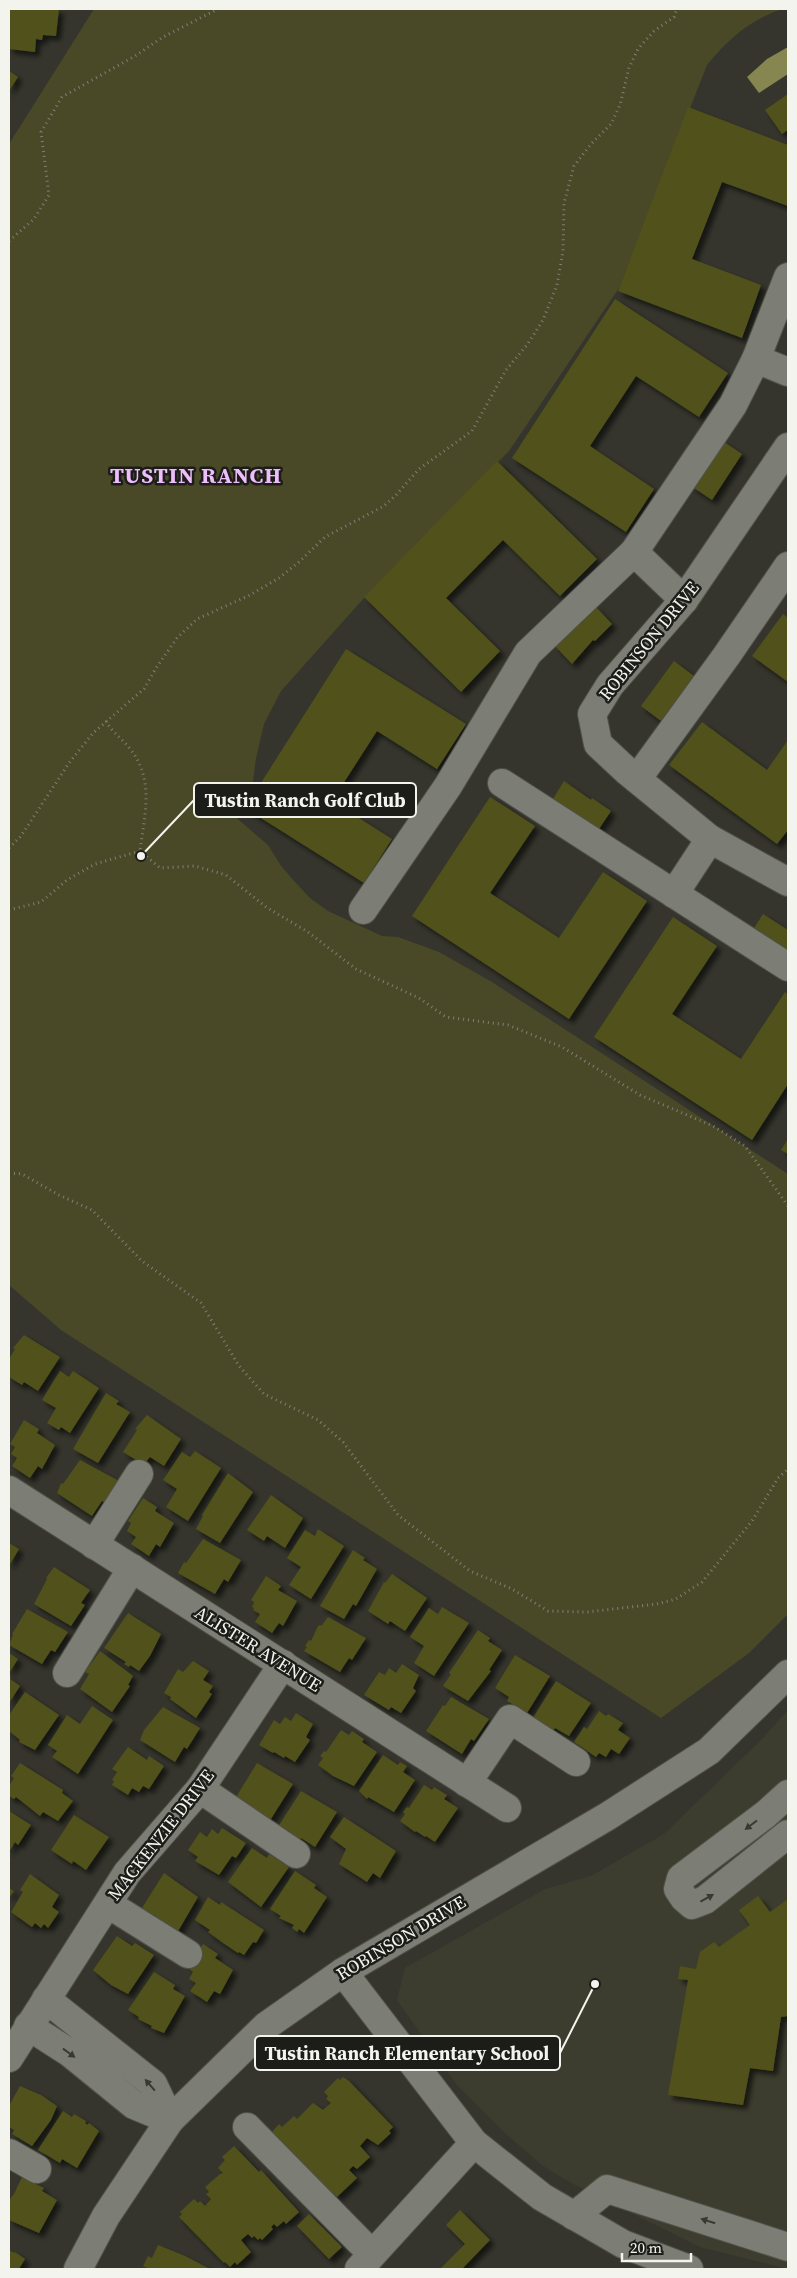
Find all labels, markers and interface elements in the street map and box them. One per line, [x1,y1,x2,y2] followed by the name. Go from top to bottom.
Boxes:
[110,460,282,490] district label: TUSTIN RANCH
[593,576,705,706] street label: ROBINSON DRIVE
[194,783,416,817] callout: Tustin Ranch Golf Club
[204,787,406,813] text: Tustin Ranch Golf Club
[190,1600,326,1698] street label: ALISTER AVENUE
[101,1764,220,1906] street label: MACKENZIE DRIVE
[744,1820,758,1830] one-way arrow
[331,1889,470,1986] street label: ROBINSON DRIVE
[699,1894,714,1902] one-way arrow
[255,2036,560,2070] callout: Tustin Ranch Elementary School
[265,2040,549,2066] text: Tustin Ranch Elementary School
[62,2048,76,2058] one-way arrow
[145,2078,156,2091] one-way arrow
[701,2217,716,2225] one-way arrow
[622,2230,691,2262] scale bar
[630,2237,662,2258] text: 20 m

